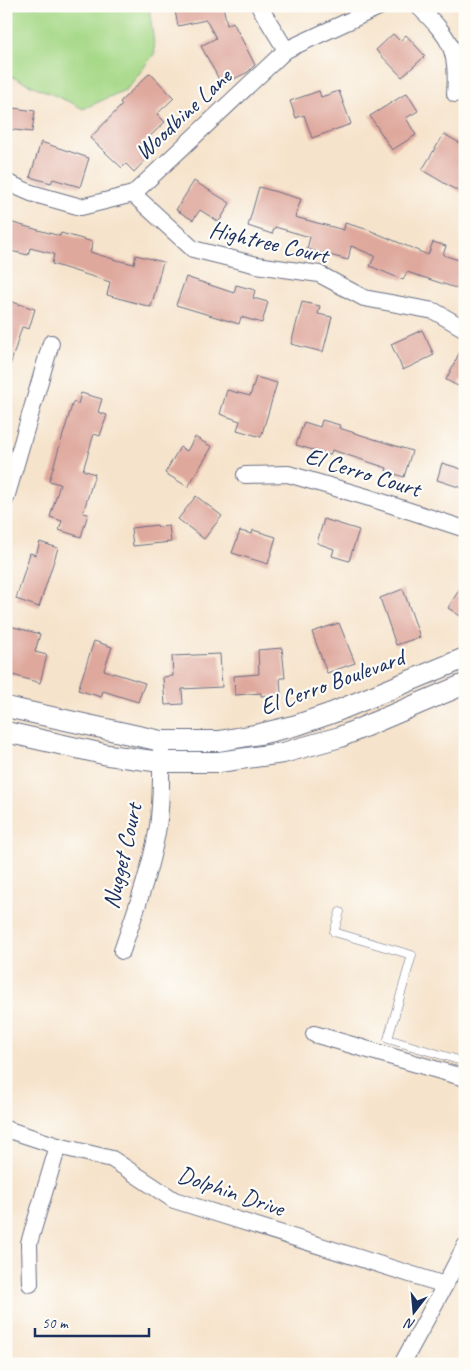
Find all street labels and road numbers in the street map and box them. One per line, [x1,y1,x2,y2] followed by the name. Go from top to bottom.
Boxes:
[128,60,239,166] street label: Woodbine Lane
[207,214,333,271] street label: Hightree Court
[302,440,426,504] street label: El Cerro Court
[256,641,411,722] street label: El Cerro Boulevard
[95,798,149,912] street label: Nugget Court
[174,1159,290,1224] street label: Dolphin Drive

